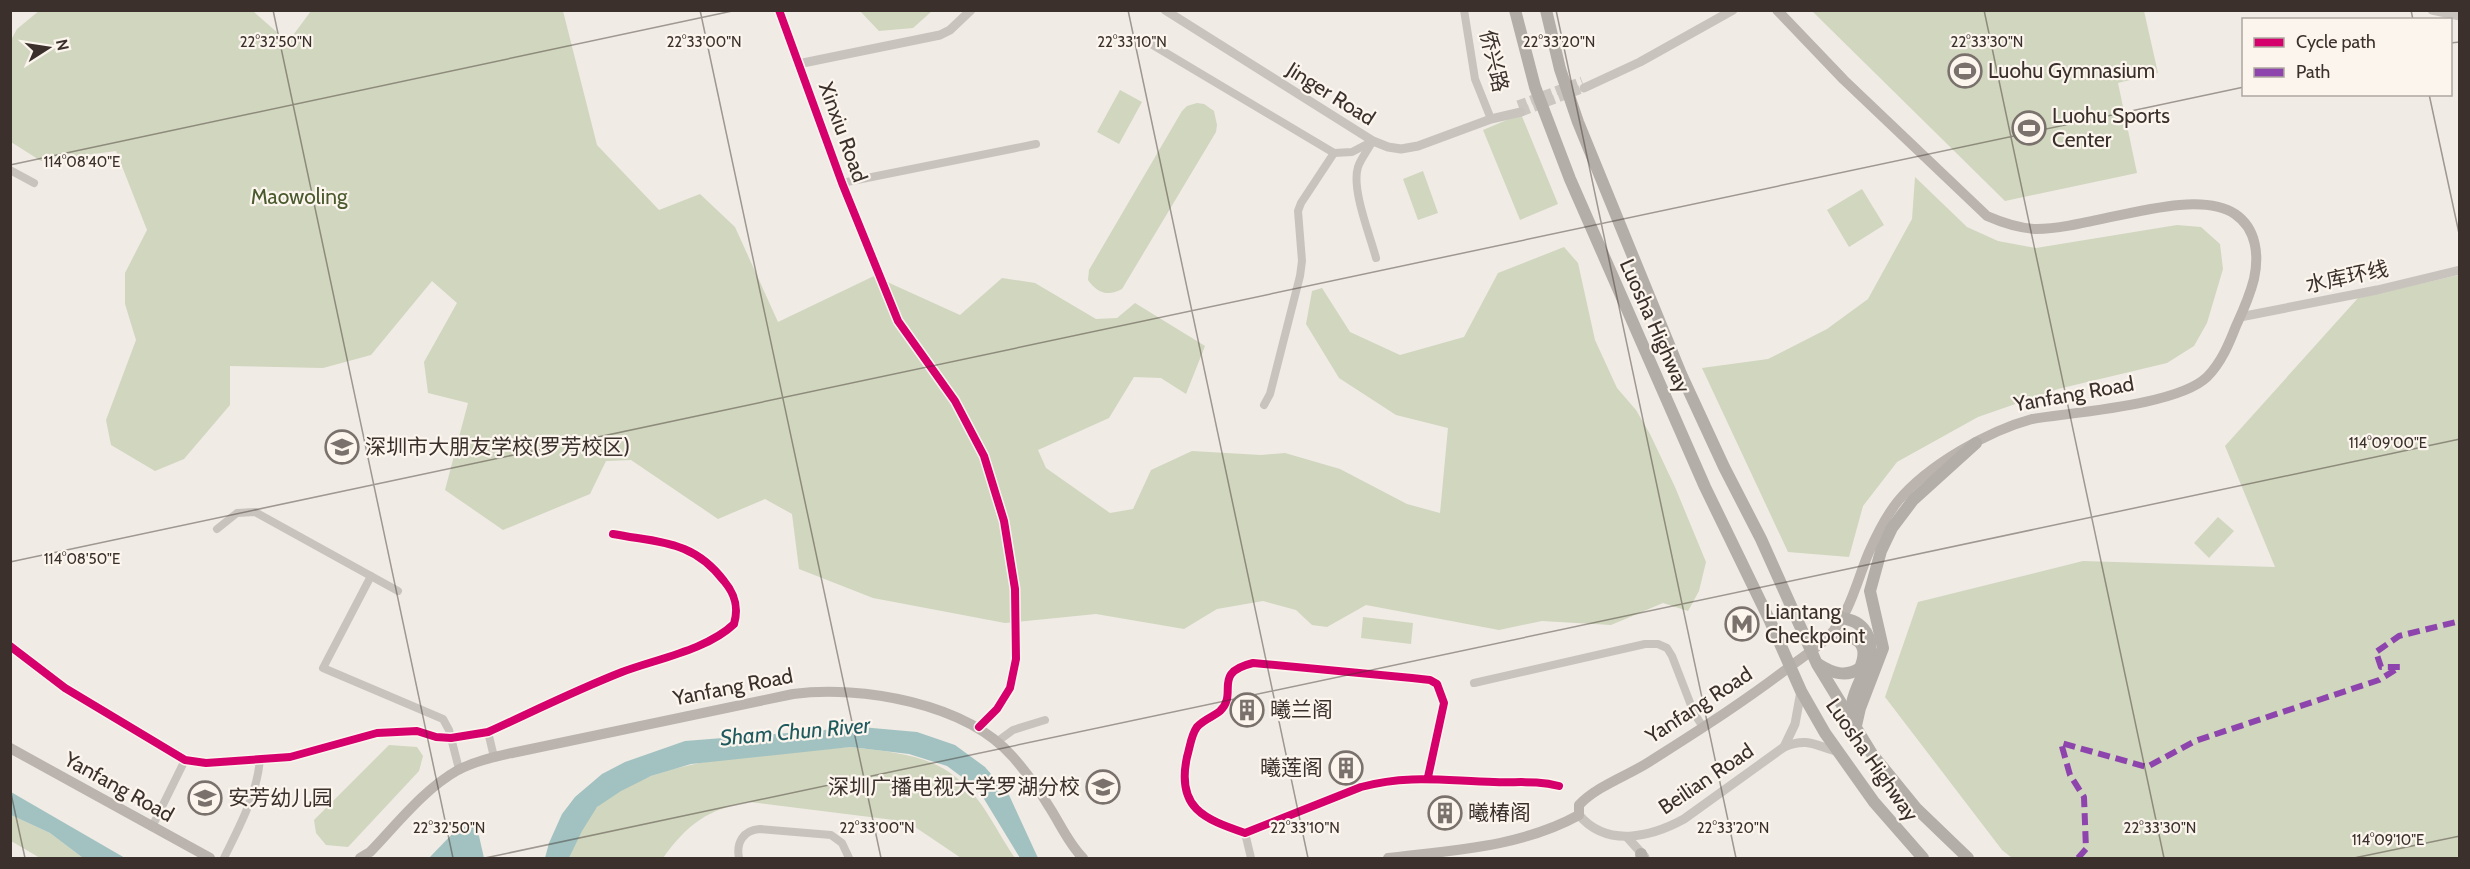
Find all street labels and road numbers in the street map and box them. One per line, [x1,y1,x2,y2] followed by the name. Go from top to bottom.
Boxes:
[1475,27,1514,94] street label: 侨兴路
[1282,56,1380,131] street label: Jinger Road
[814,78,873,185] street label: Xinxiu Road
[1615,255,1696,397] street label: Luosha Highway
[2303,256,2391,297] street label: 水库环线
[2011,371,2136,417] street label: Yanfang Road
[1640,661,1757,749] street label: Yanfang Road
[670,663,795,711] street label: Yanfang Road
[1821,694,1924,826] street label: Luosha Highway
[1653,738,1758,819] street label: Beilian Road
[59,746,178,827] street label: Yanfang Road

